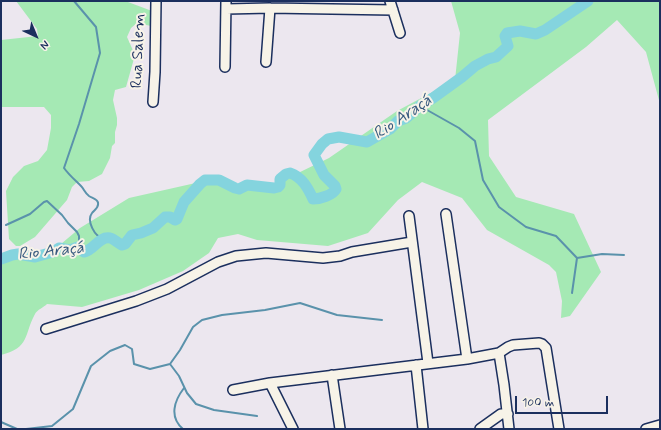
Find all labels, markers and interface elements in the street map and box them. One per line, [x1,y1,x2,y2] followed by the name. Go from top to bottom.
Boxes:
[128,13,150,89] street label: Rua Salem
[16,16,56,56] north arrow
[37,37,52,52] text: N
[370,91,436,145] water label: Rio Araçá
[17,238,85,266] water label: Rio Araçá
[517,388,610,414] scale bar
[522,395,554,411] text: 100 m

